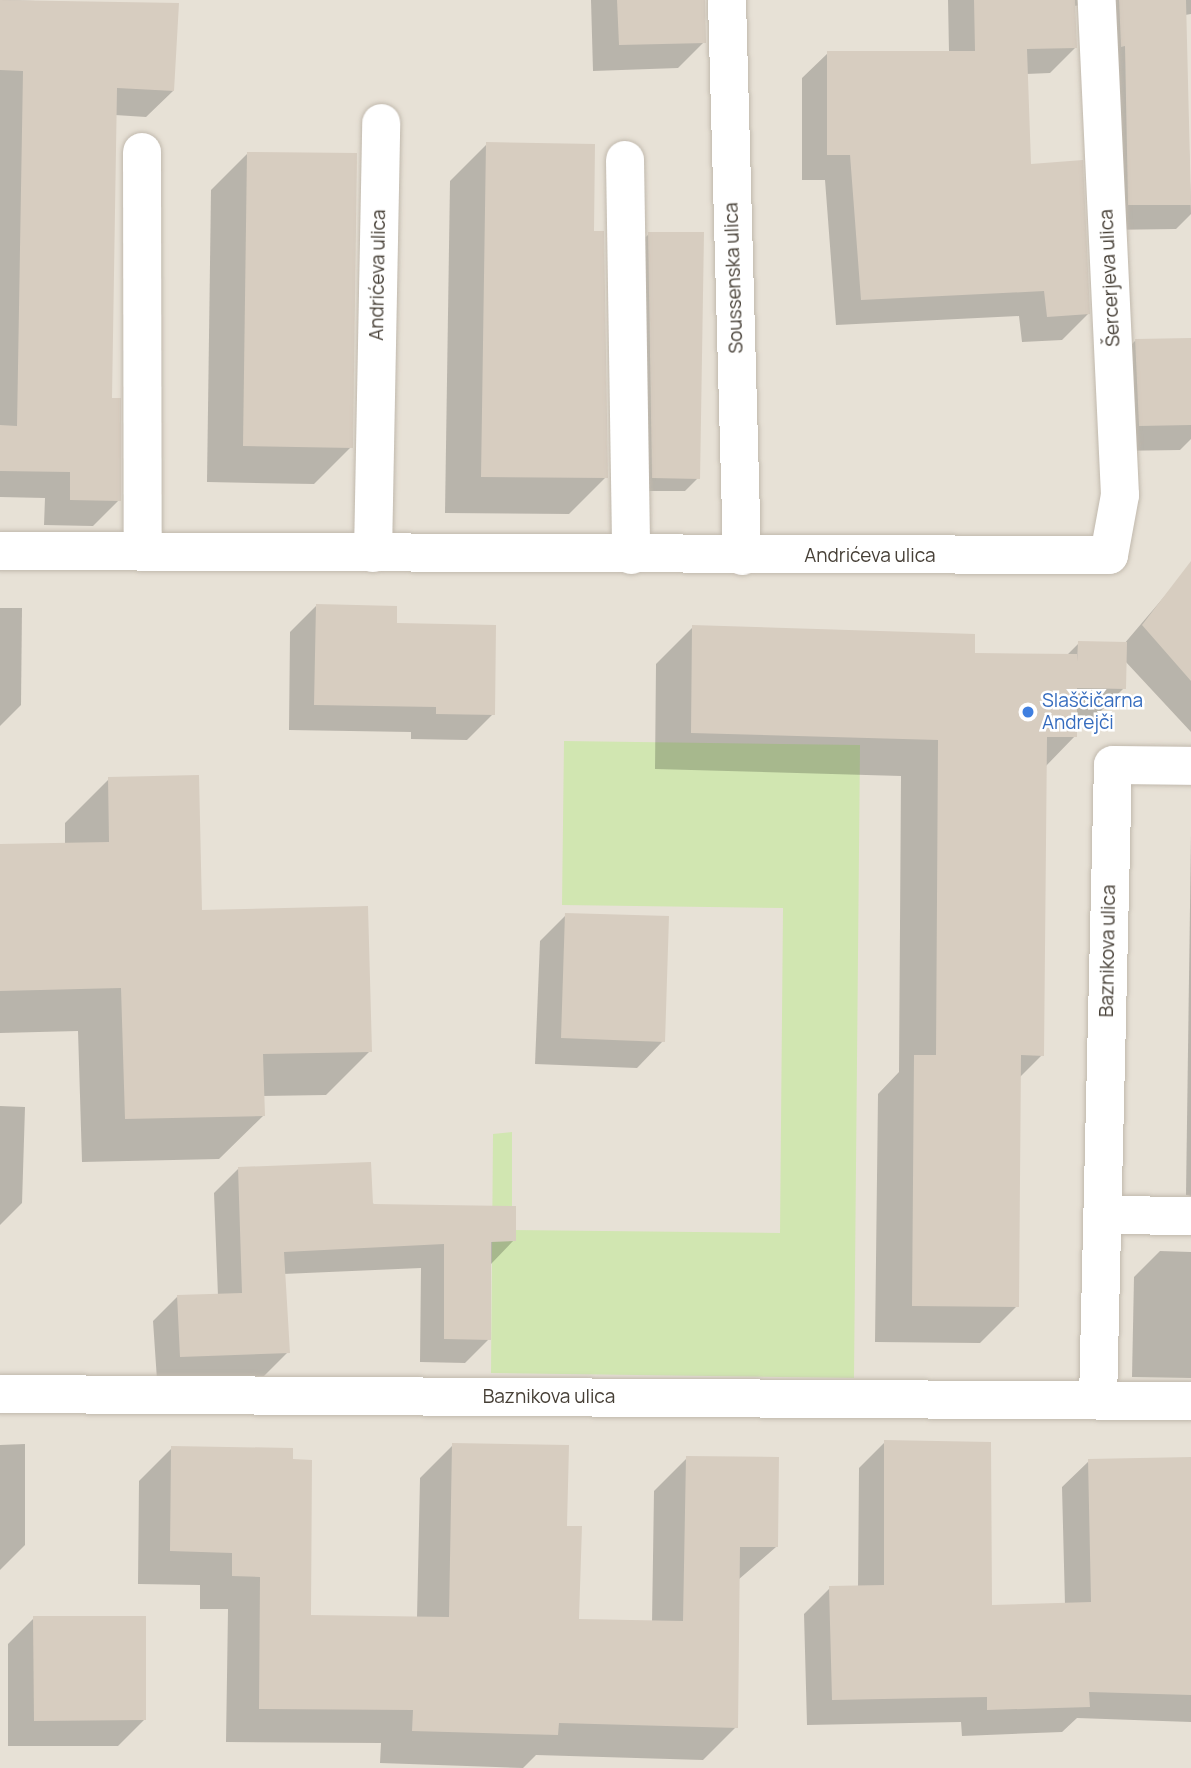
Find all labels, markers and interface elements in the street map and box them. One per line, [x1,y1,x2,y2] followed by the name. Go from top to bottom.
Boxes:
[720,202,748,354] street label: Soussenska ulica
[365,209,391,341] street label: Andrićeva ulica
[1095,209,1125,347] street label: Šercerjeva ulica
[804,545,936,567] street label: Andrićeva ulica
[1042,690,1143,734] place label: Slaščičarna Andrejči
[1020,704,1036,720] marker: Slaščičarna Andrejči
[1095,884,1121,1018] street label: Baznikova ulica
[483,1386,615,1408] street label: Baznikova ulica

